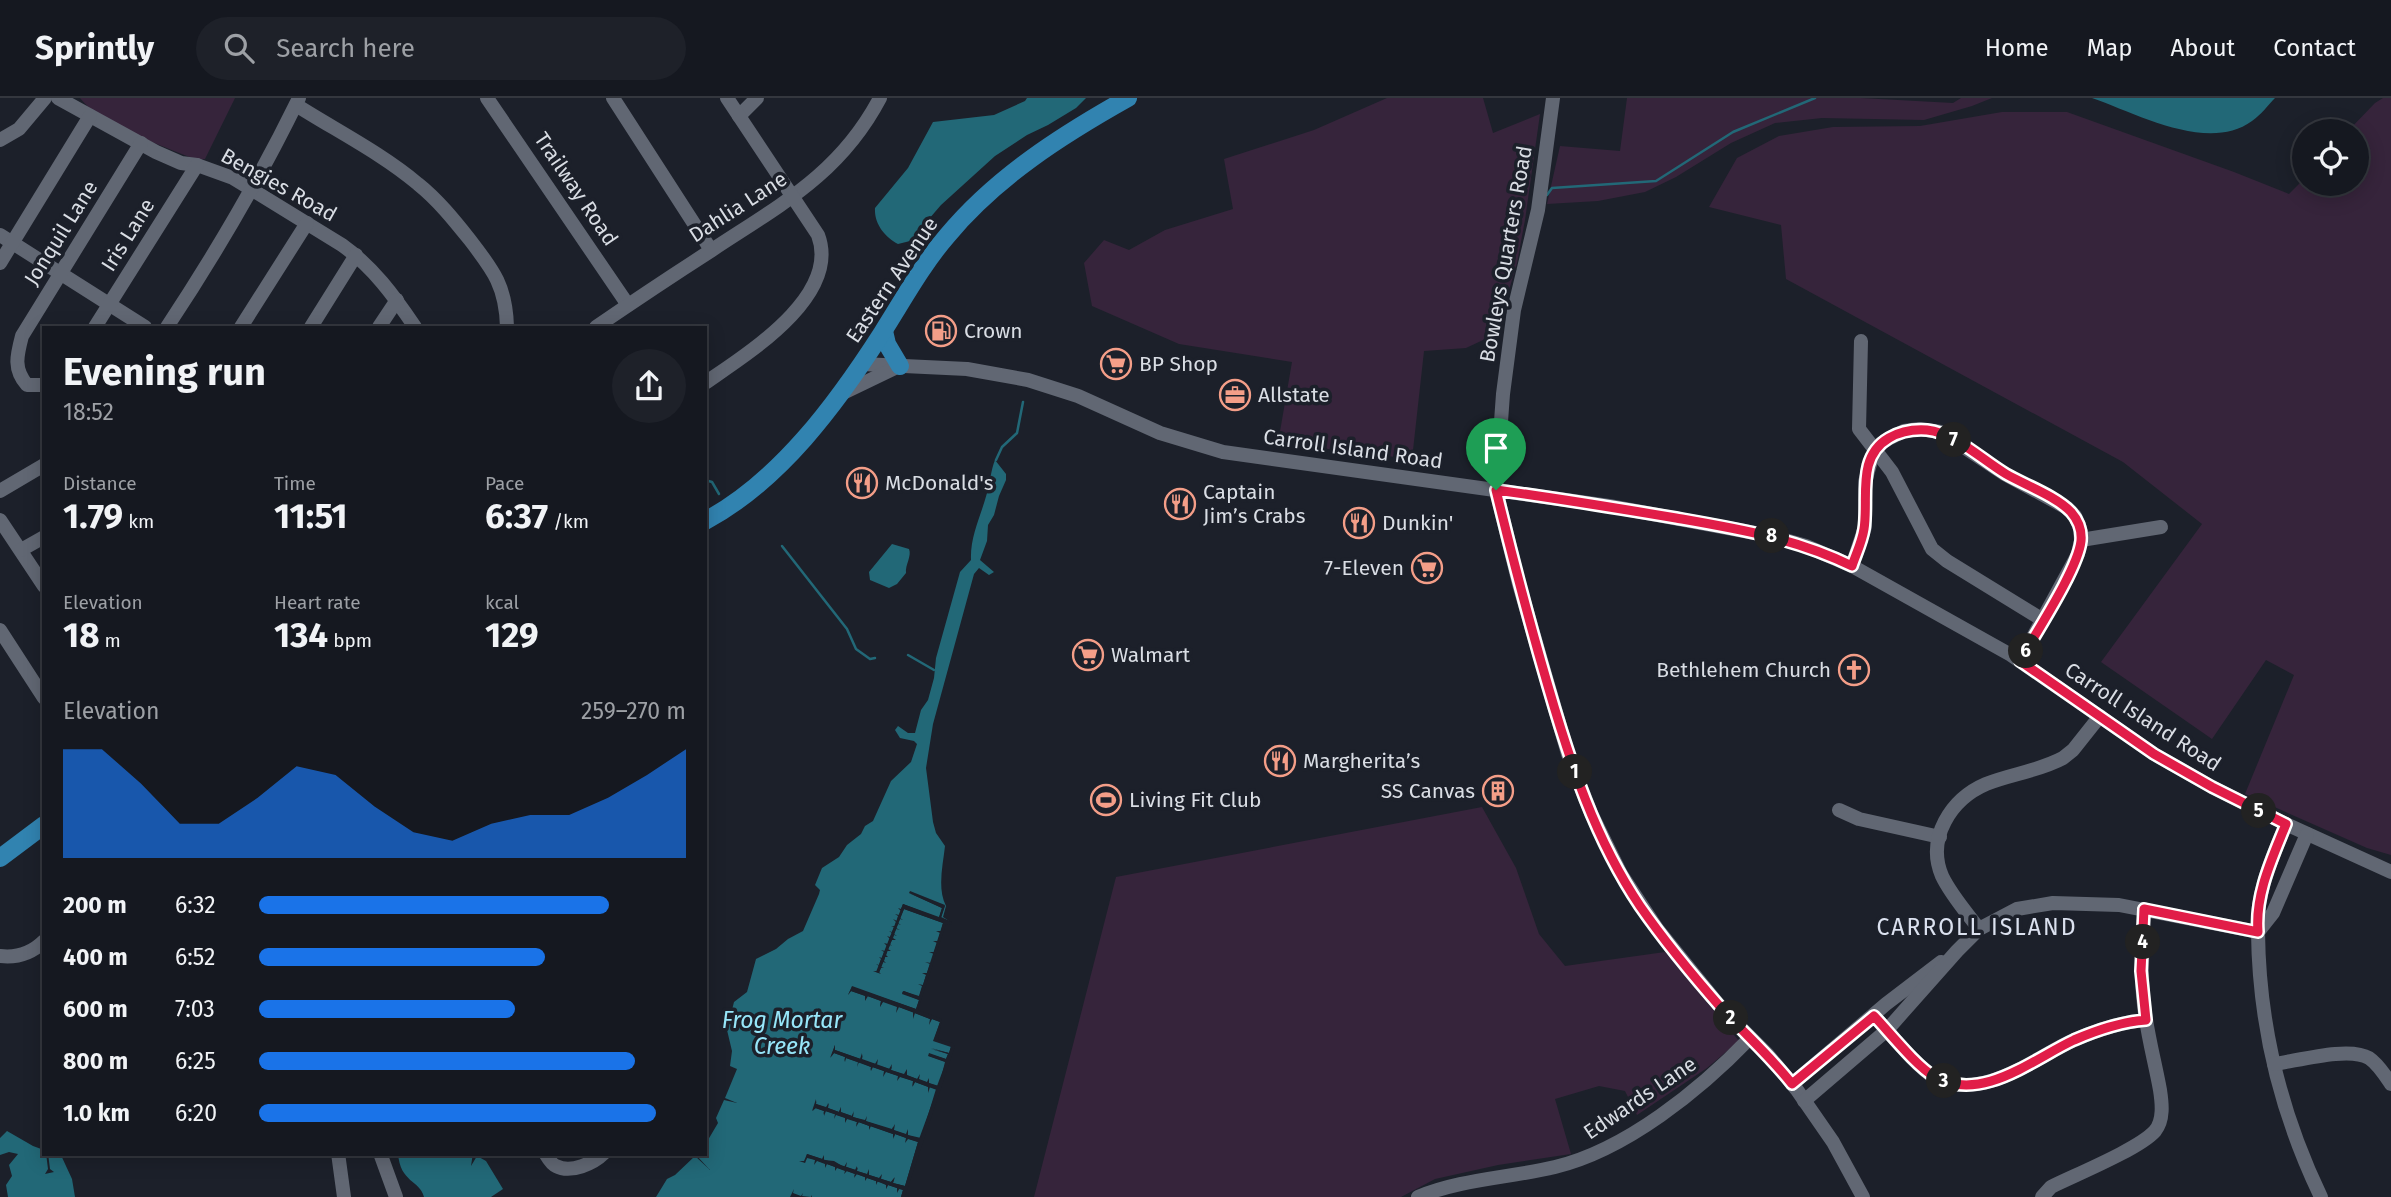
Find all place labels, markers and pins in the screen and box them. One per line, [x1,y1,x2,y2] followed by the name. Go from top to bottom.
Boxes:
[924,314,958,348] fuel station icon: Crown
[964,318,1023,344] place label: Crown
[1099,347,1133,381] supermarket icon: BP Shop
[1139,351,1218,377] place label: BP Shop
[1218,378,1252,412] office icon: Allstate
[1258,382,1330,408] place label: Allstate
[1466,418,1526,490] pin
[1937,422,1972,458] pin: 7
[845,466,879,500] restaurant icon: McDonald's
[885,470,994,496] place label: McDonald's
[1203,479,1306,529] place label: Captain Jim’s Crabs
[1163,487,1197,521] restaurant icon: Captain Jim’s Crabs
[1342,506,1376,540] restaurant icon: Dunkin'
[1382,510,1453,536] place label: Dunkin'
[1754,518,1790,554] pin: 8
[1410,551,1444,585] supermarket icon: 7-Eleven
[1324,555,1404,581] place label: 7-Eleven
[2008,634,2044,668] pin: 6
[1071,638,1105,672] supermarket icon: Walmart
[1111,642,1191,668] place label: Walmart
[1837,653,1871,687] church icon: Bethlehem Church
[1656,657,1831,683] place label: Bethlehem Church
[1263,744,1297,778] restaurant icon: Margherita’s
[1303,748,1420,774] place label: Margherita’s
[1558,754,1592,790] pin: 1
[1481,774,1515,808] building icon: SS Canvas
[1381,778,1475,804] place label: SS Canvas
[1089,783,1123,817] sports icon: Living Fit Club
[1129,787,1261,813] place label: Living Fit Club
[2242,794,2276,828] pin: 5
[2126,924,2160,960] pin: 4
[1714,1000,1748,1035] pin: 2
[1926,1063,1962,1098] pin: 3

